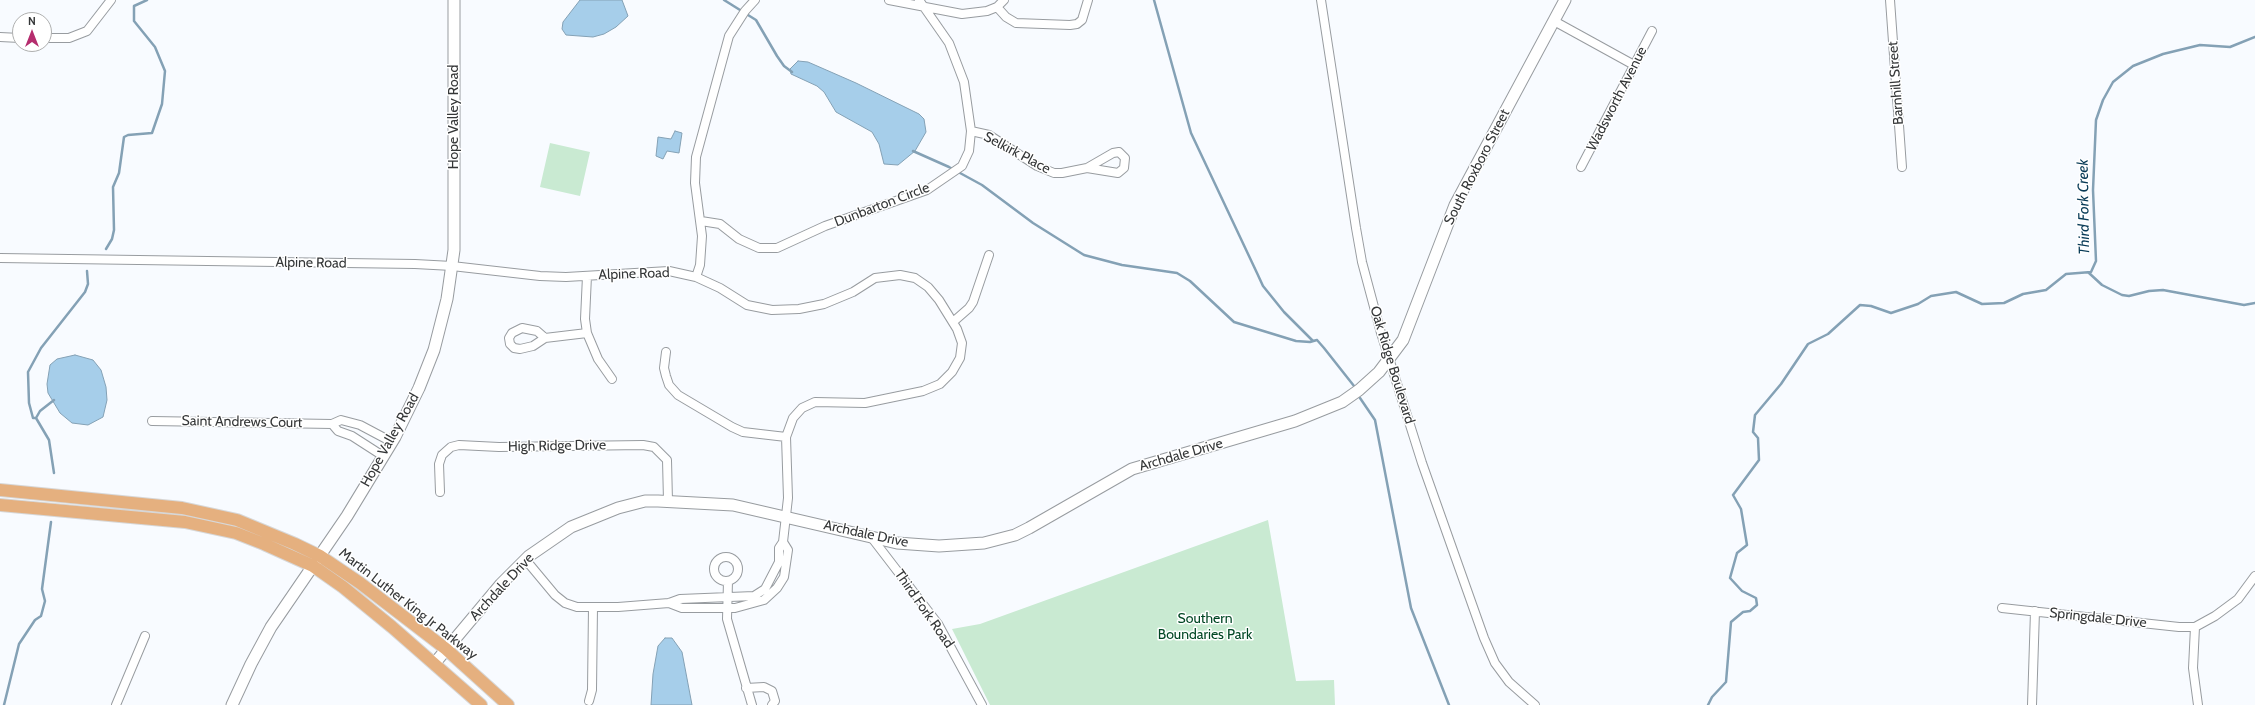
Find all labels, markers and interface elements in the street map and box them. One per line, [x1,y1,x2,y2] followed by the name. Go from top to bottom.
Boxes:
[12,12,52,52] north arrow
[28,14,36,28] text: N
[1885,41,1907,125] street label: Barnhill Street
[1583,44,1651,154] street label: Wadsworth Avenue
[446,65,462,169] street label: Hope Valley Road
[1441,106,1513,228] street label: South Roxboro Street
[981,128,1053,178] street label: Selkirk Place
[2074,159,2094,255] water label: Third Fork Creek
[832,179,932,231] street label: Dunbarton Circle
[275,254,347,272] street label: Alpine Road
[598,264,670,284] street label: Alpine Road
[1366,304,1418,426] street label: Oak Ridge Boulevard
[357,390,423,490] street label: Hope Valley Road
[181,413,303,431] street label: Saint Andrews Court
[1137,435,1225,475] street label: Archdale Drive
[508,437,606,455] street label: High Ridge Drive
[822,517,910,551] street label: Archdale Drive
[335,545,481,663] street label: Martin Luther King Jr Parkway
[466,550,538,624] street label: Archdale Drive
[891,567,957,651] street label: Third Fork Road
[2049,605,2147,631] street label: Springdale Drive
[1158,611,1252,644] park label: Southern Boundaries Park

